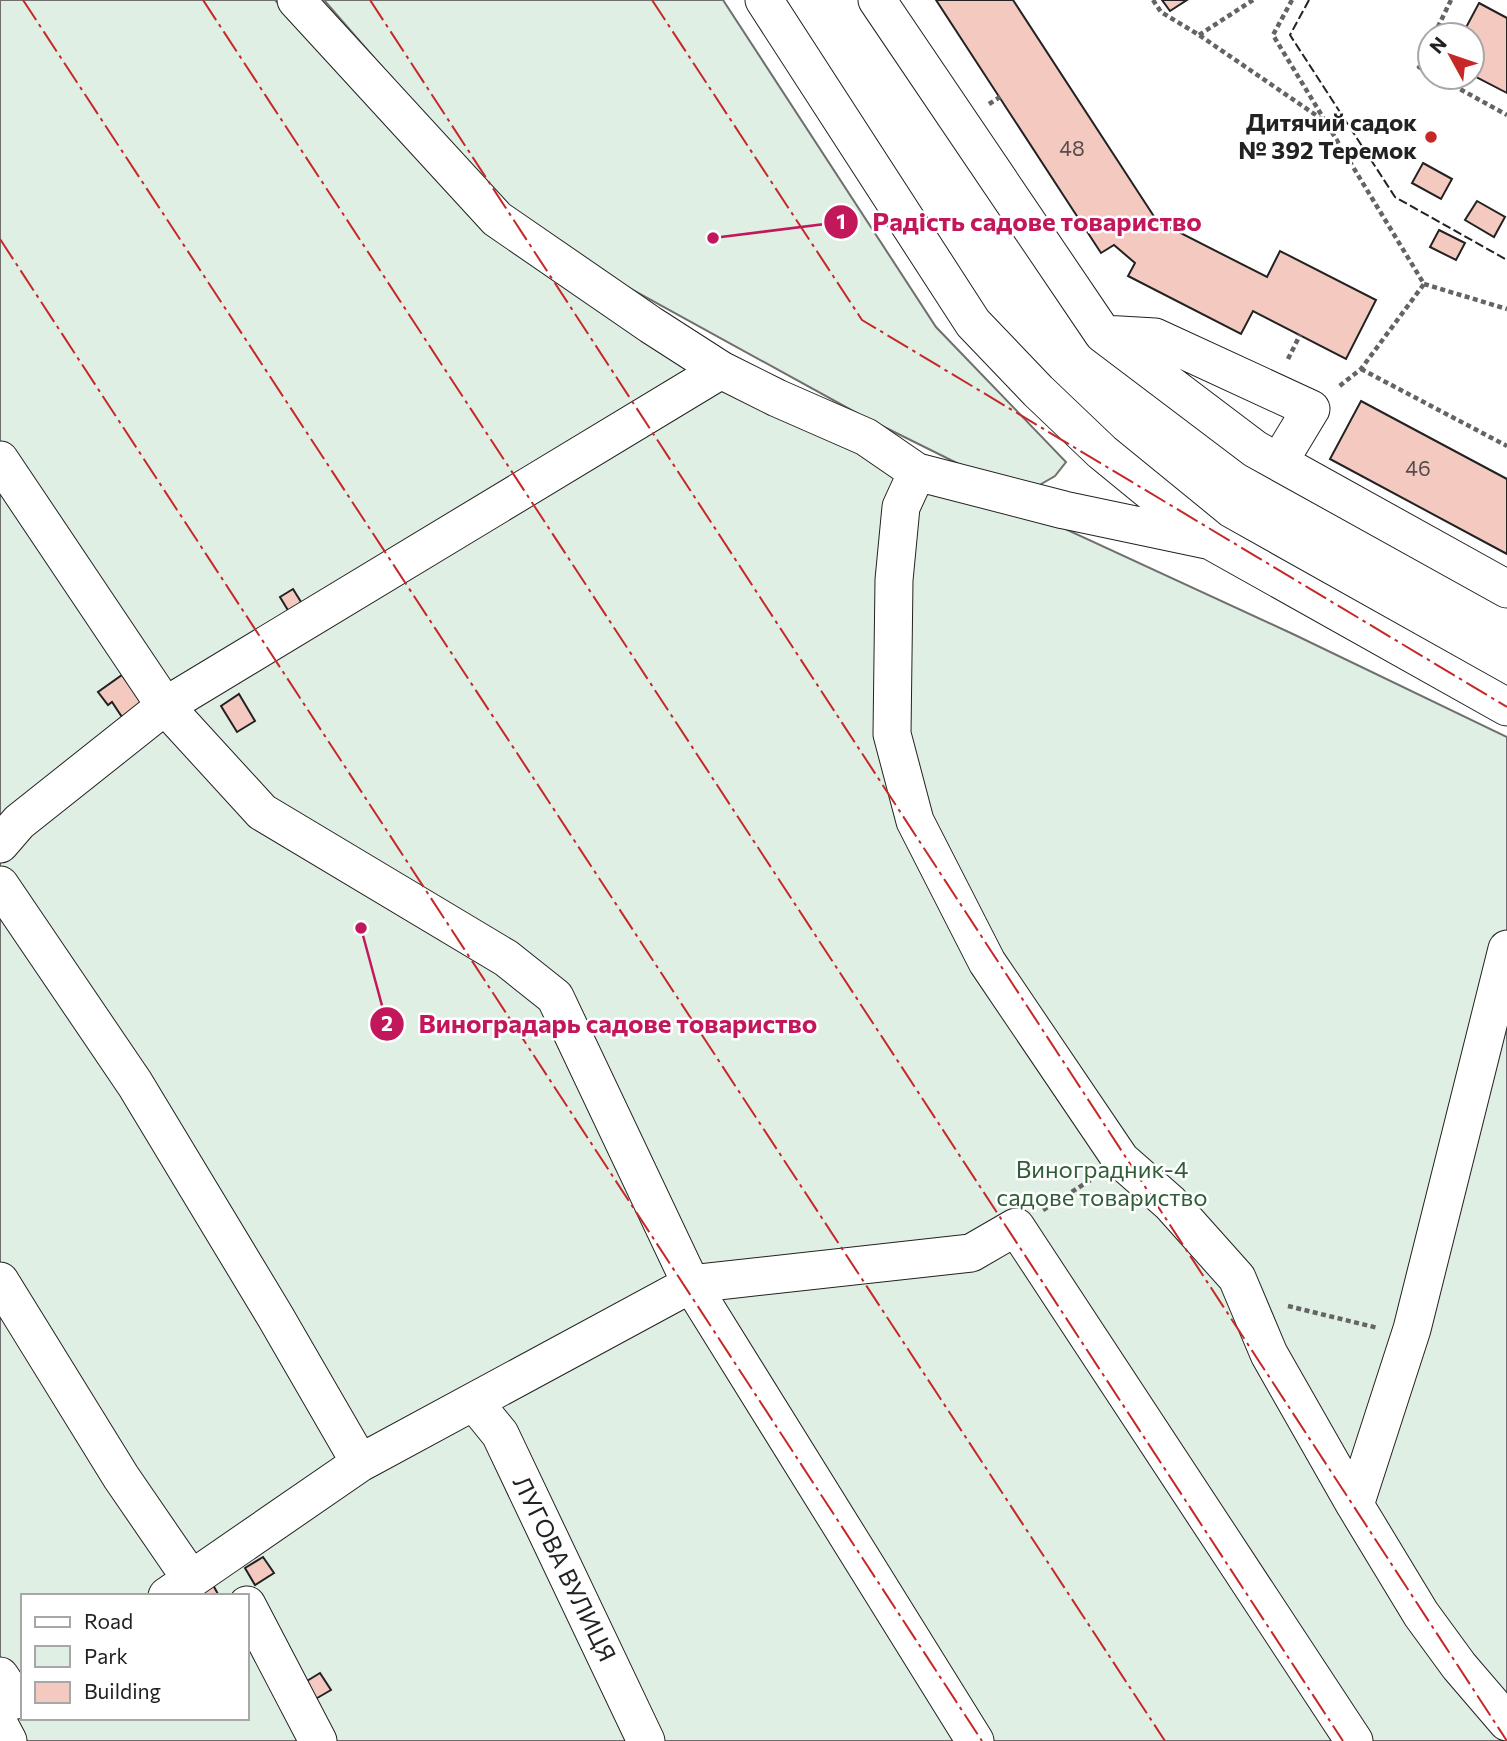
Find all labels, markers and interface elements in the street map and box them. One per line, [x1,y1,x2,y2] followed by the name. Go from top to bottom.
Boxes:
[1416,21,1486,91] north arrow
[1424,32,1451,58] text: N
[1238,107,1417,164] place label: Дитячий садок № 392 Теремок
[1423,129,1439,145] marker: Дитячий садок № 392 Теремок
[1059,135,1085,160] house number: 48
[823,198,1216,245] callout: Радість садове товариство
[872,205,1202,236] text: Радість садове товариство
[836,208,846,233] text: 1
[1405,455,1431,480] house number: 46
[370,1000,832,1047] callout: Виноградарь садове товариство
[419,1007,817,1038] text: Виноградарь садове товариство
[381,1010,393,1035] text: 2
[996,1154,1208,1211] park label: Виноградник-4 садове товариство
[508,1471,623,1666] street label: ЛУГОВА ВУЛИЦЯ
[21,1594,248,1720] legend
[84,1608,133,1633] text: Road
[84,1643,128,1668] text: Park
[84,1678,161,1703] text: Building

